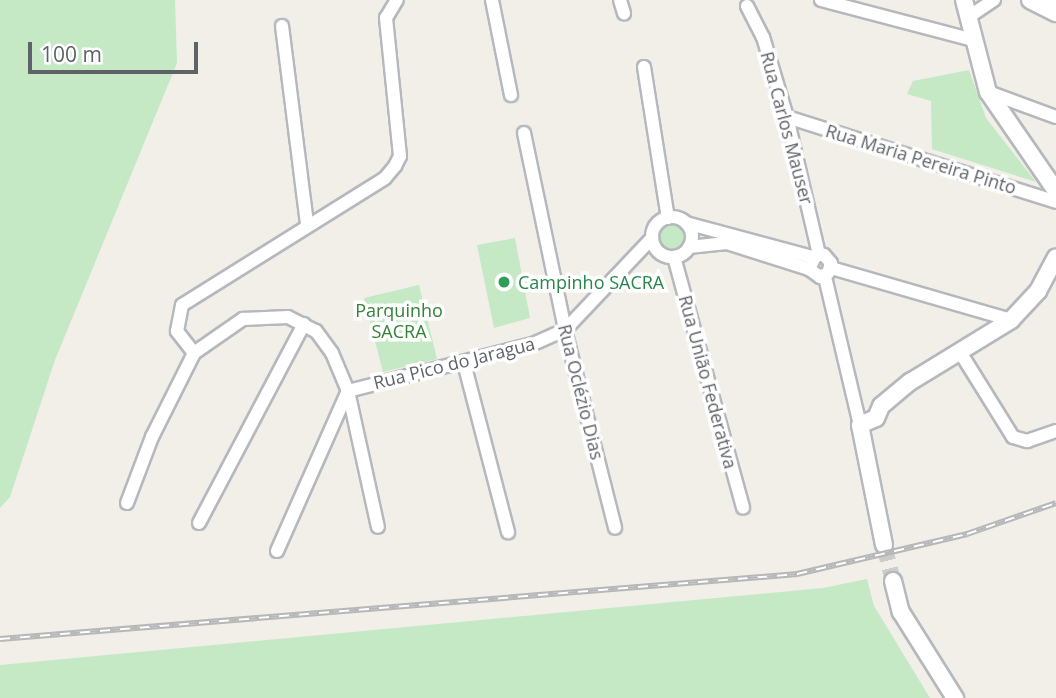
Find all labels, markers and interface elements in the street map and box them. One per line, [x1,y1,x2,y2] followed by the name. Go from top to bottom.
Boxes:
[32,28,201,72] scale bar
[41,40,102,68] text: 100 m
[756,49,818,207] street label: Rua Carlos Mauser
[823,120,1019,198] street label: Rua Maria Pereira Pinto
[518,271,664,293] place label: Campinho SACRA
[496,274,512,290] marker: Campinho SACRA
[674,293,742,471] street label: Rua União Federativa
[355,300,443,342] park label: Parquinho SACRA
[554,322,608,462] street label: Rua Oclézio Dias
[371,332,537,394] street label: Rua Pico do Jaragua

